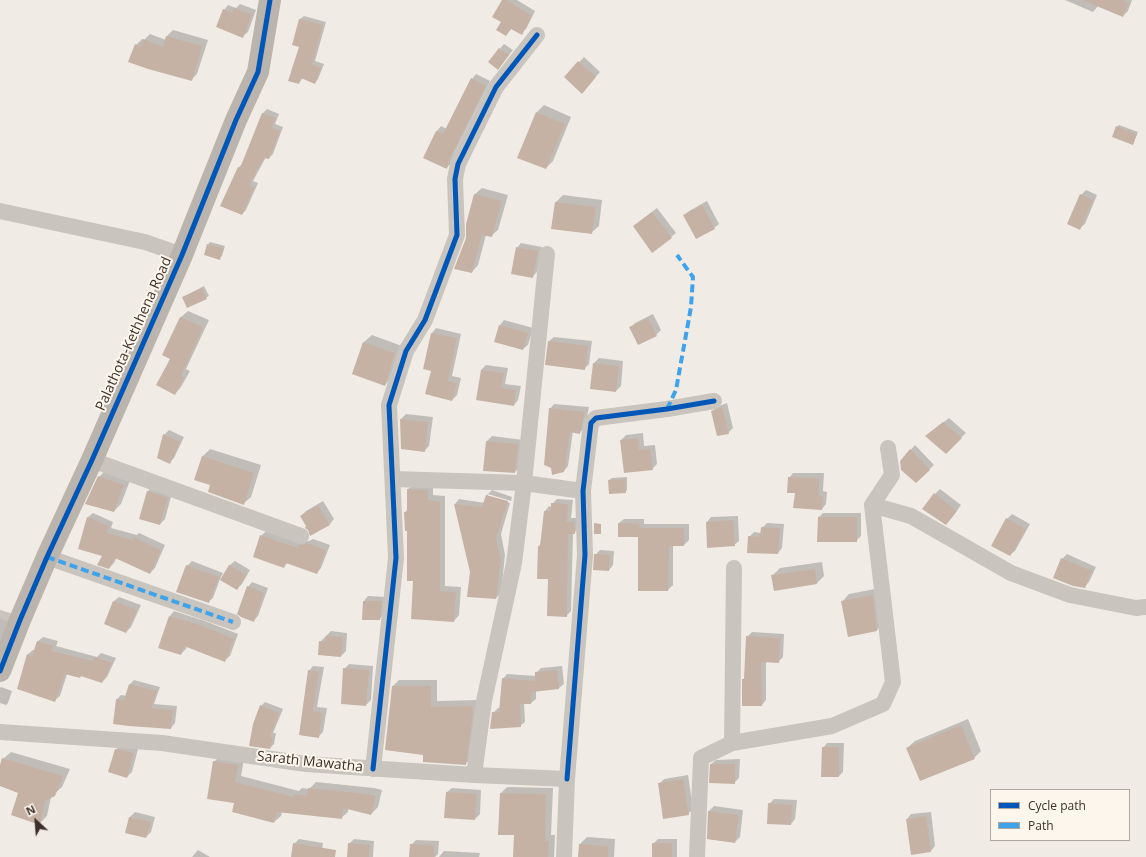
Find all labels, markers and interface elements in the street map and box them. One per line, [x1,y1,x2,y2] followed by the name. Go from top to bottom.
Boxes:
[92,254,176,414] street label: Palathota-Kethhena Road
[256,748,364,776] street label: Sarath Mawatha
[990,789,1130,841] legend
[1028,797,1086,814] text: Cycle path
[16,801,56,841] north arrow
[23,801,38,818] text: N
[1028,817,1054,834] text: Path

